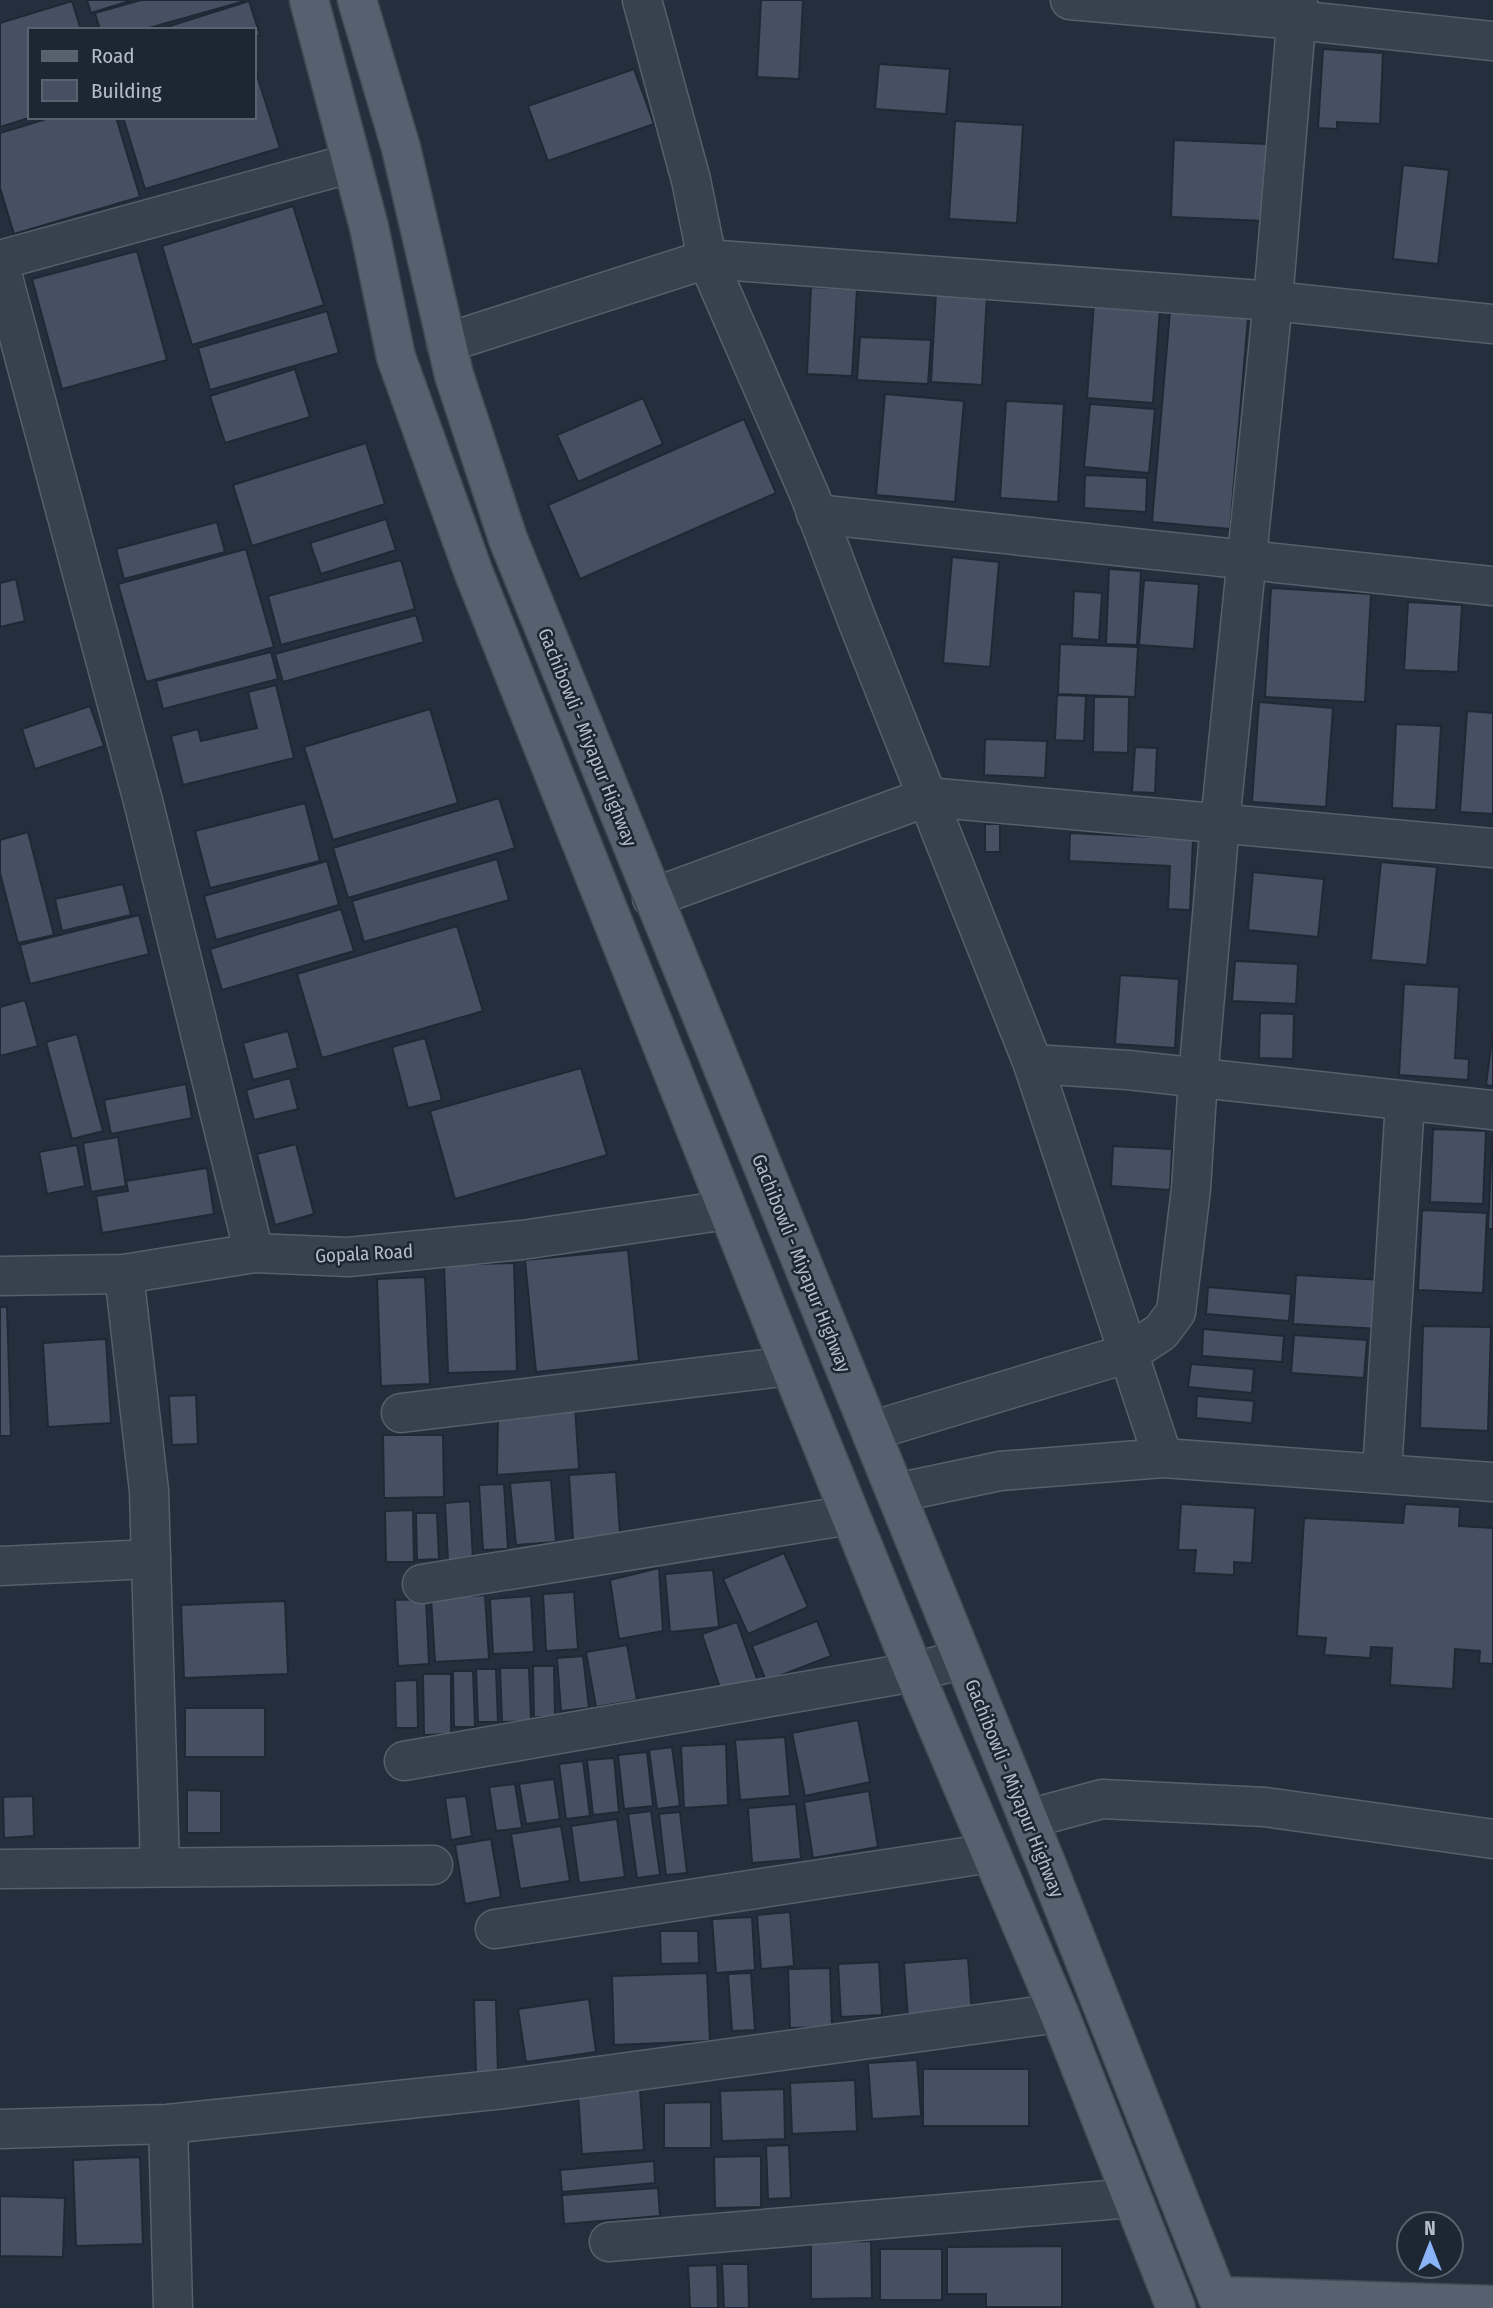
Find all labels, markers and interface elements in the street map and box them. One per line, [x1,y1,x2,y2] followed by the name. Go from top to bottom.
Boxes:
[28,28,256,119] legend
[91,43,135,69] text: Road
[91,78,162,104] text: Building
[533,625,642,850] street label: Gachibowli - Miyapur Highway
[747,1151,856,1376] street label: Gachibowli - Miyapur Highway
[314,1239,414,1268] street label: Gopala Road
[960,1676,1069,1901] street label: Gachibowli - Miyapur Highway
[1395,2210,1465,2280] north arrow
[1424,2217,1436,2240] text: N

